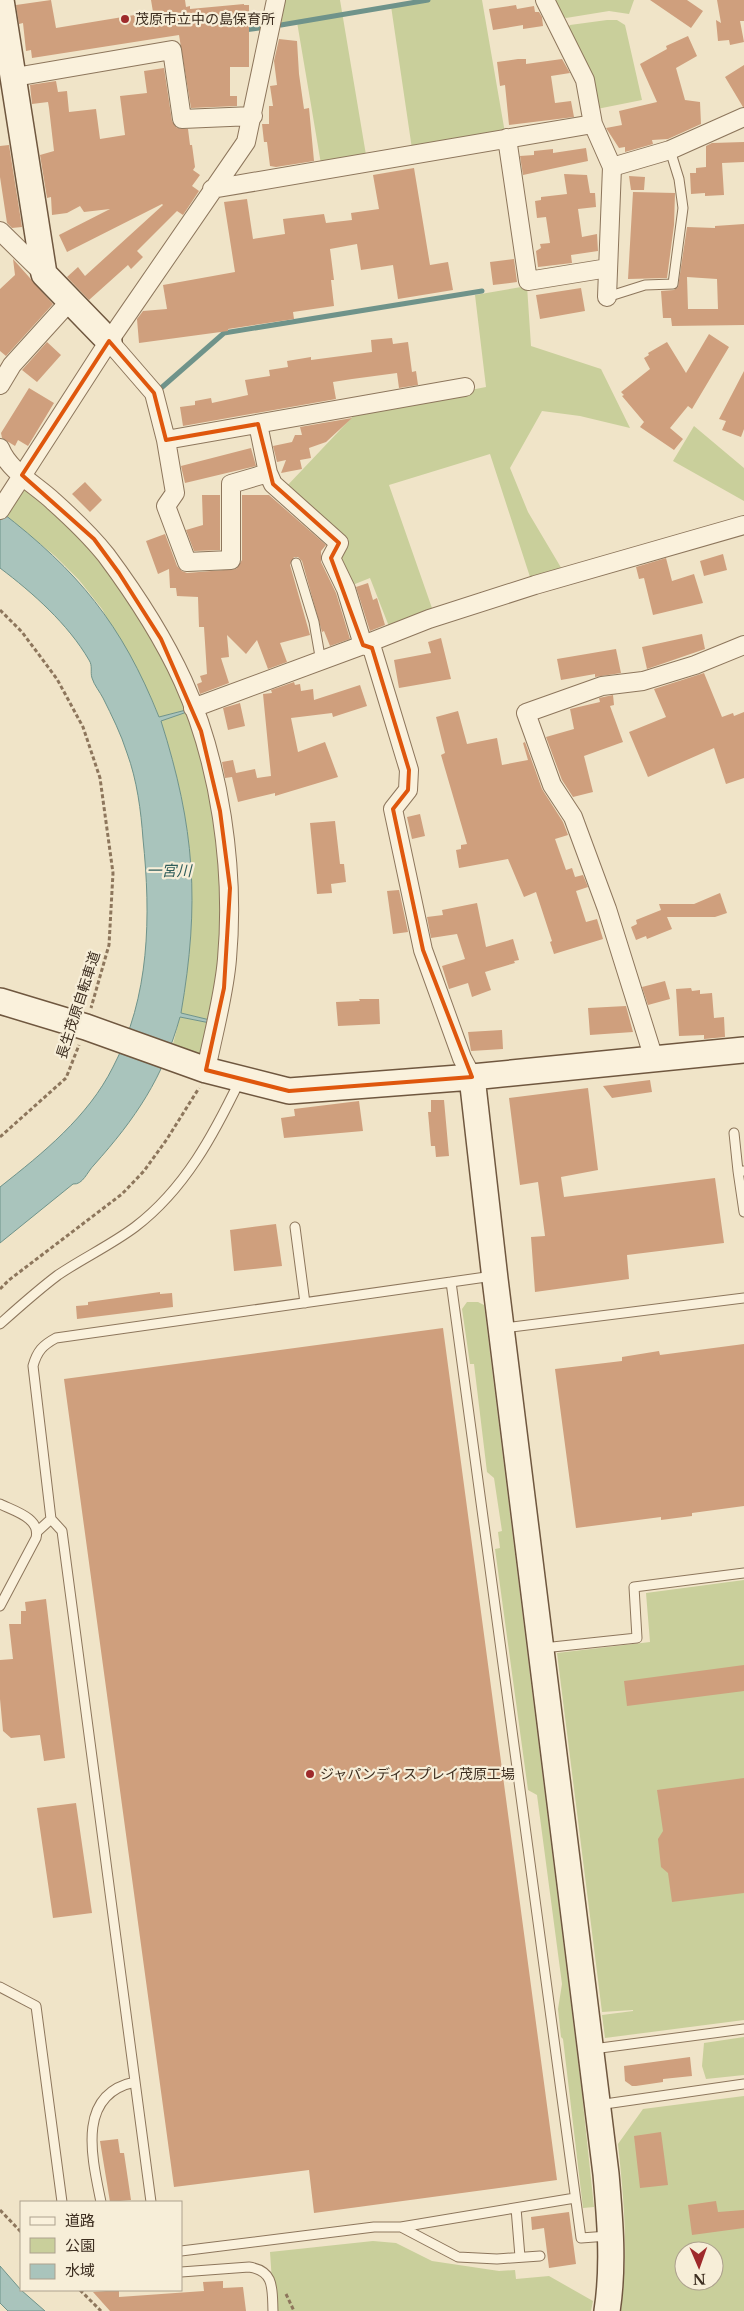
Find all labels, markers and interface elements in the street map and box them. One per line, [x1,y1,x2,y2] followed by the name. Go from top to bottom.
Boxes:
[135,10,275,28] place label: 茂原市立中の島保育所
[119,13,131,25] marker: 茂原市立中の島保育所
[146,861,193,880] water label: 一宮川
[52,949,104,1061] street label: 長生茂原自転車道
[320,1765,515,1783] place label: ジャパンディスプレイ茂原工場
[304,1768,316,1780] marker: ジャパンディスプレイ茂原工場
[20,2201,182,2291] legend
[65,2211,95,2230] text: 道路
[65,2236,95,2255] text: 公園
[674,2241,724,2291] north arrow
[65,2261,95,2280] text: 水域
[693,2270,706,2288] text: N

